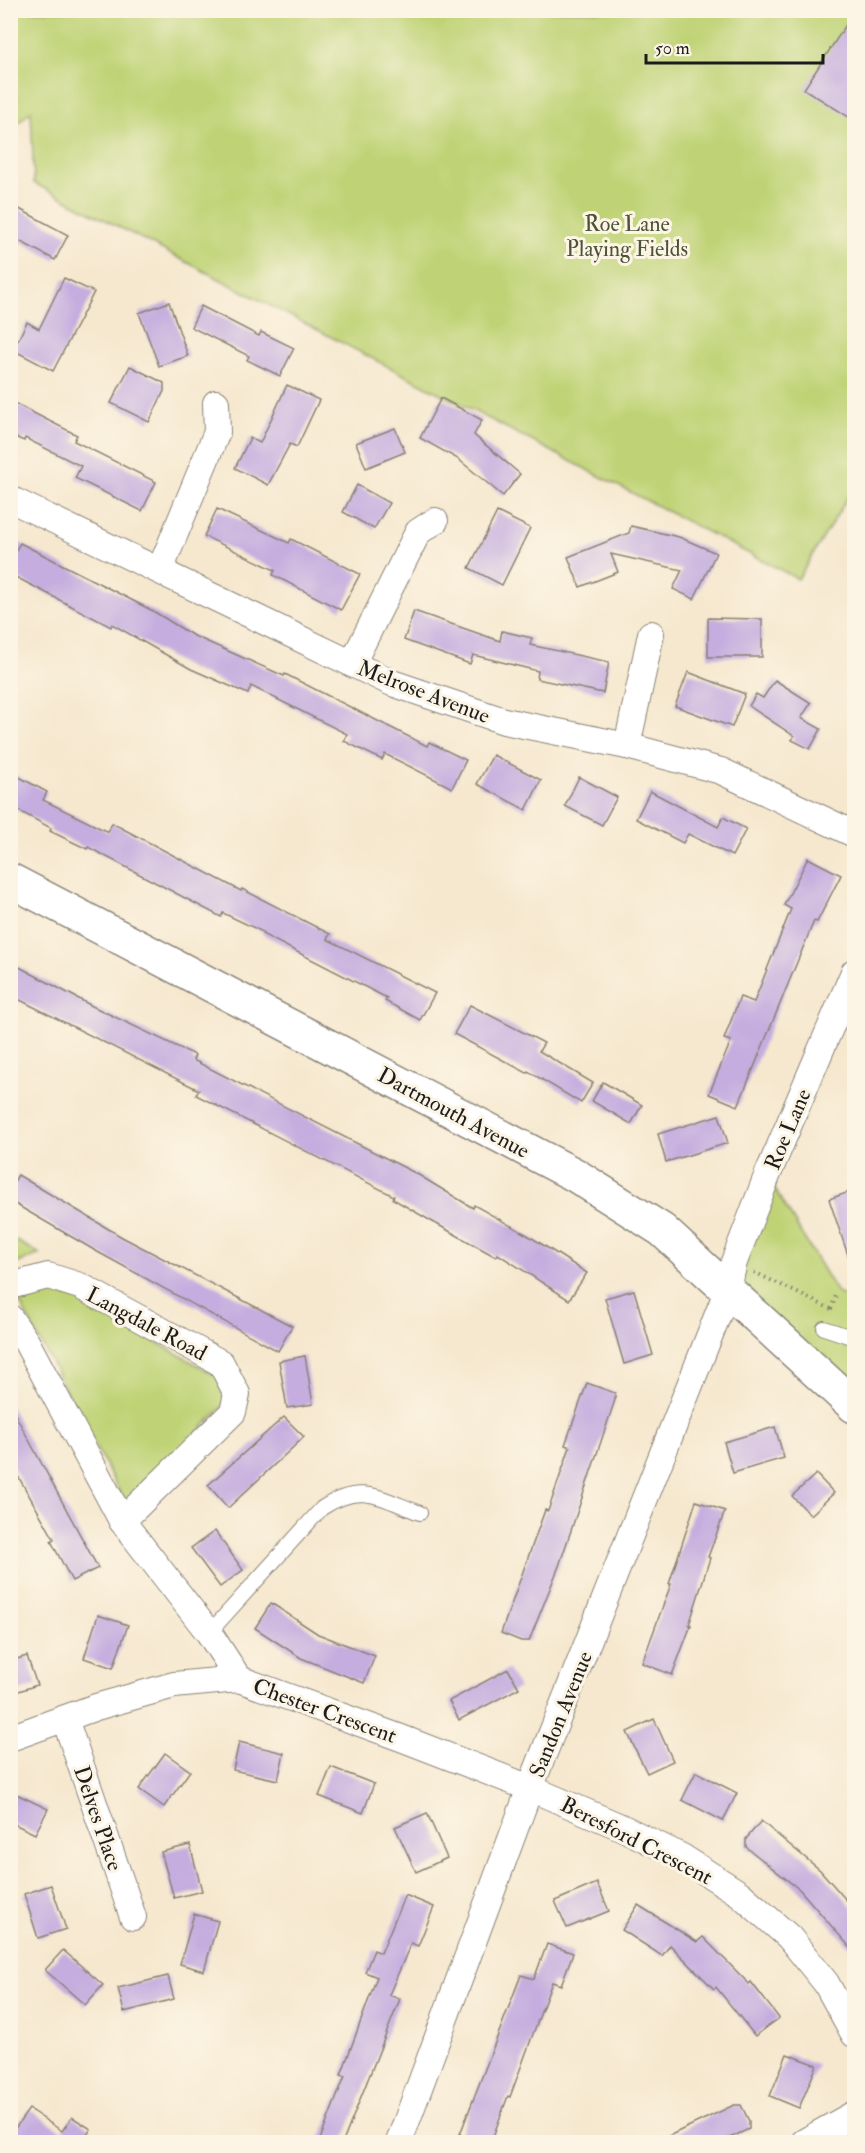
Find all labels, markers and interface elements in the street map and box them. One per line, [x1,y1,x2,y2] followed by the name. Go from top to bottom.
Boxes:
[646,27,823,65] scale bar
[655,37,690,60] text: 50 m
[566,210,688,263] park label: Roe Lane Playing Fields
[353,654,494,730] street label: Melrose Avenue
[373,1061,534,1165] street label: Dartmouth Avenue
[758,1085,818,1174] street label: Roe Lane
[82,1280,212,1367] street label: Langdale Road
[523,1647,599,1782] street label: Sandon Avenue
[249,1672,400,1750] street label: Chester Crescent
[67,1762,129,1874] street label: Delves Place
[556,1791,717,1891] street label: Beresford Crescent

